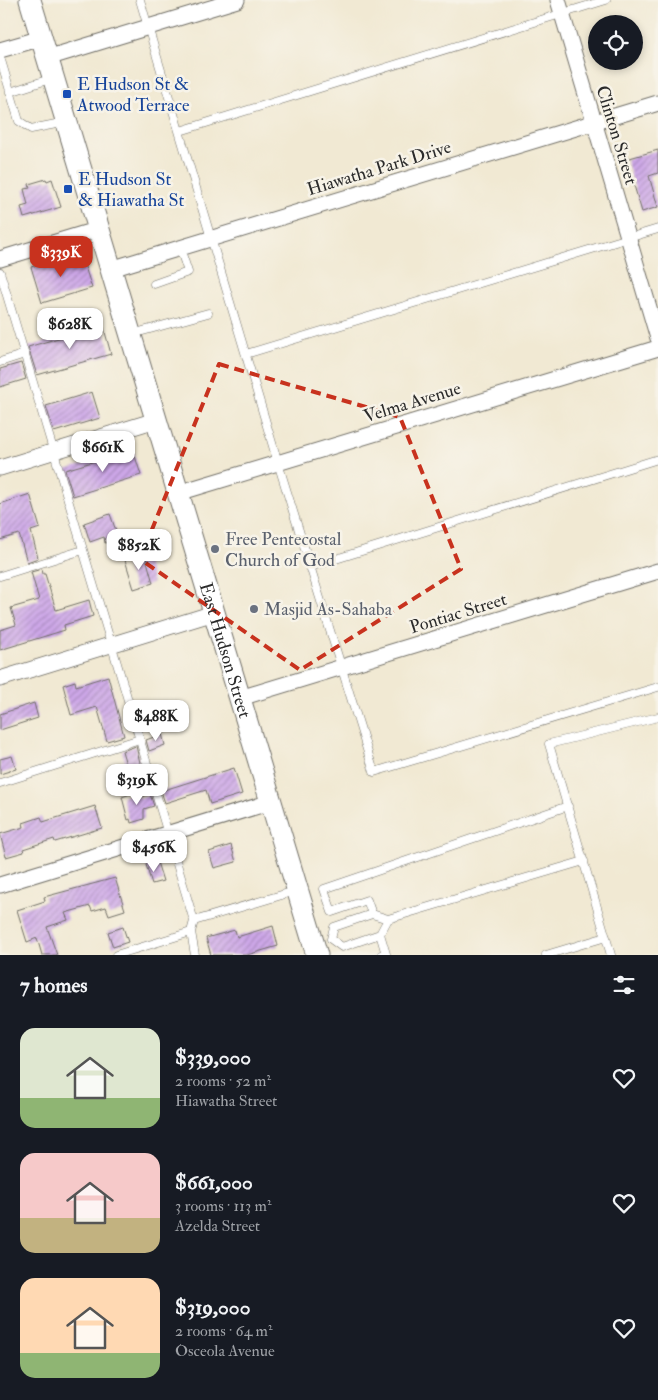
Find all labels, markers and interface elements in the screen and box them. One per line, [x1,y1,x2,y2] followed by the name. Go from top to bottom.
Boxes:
[588,15,643,70] map controls
[588,15,643,70] button: locate
[76,73,190,117] place label: E Hudson St & Atwood Terrace
[591,83,643,188] street label: Clinton Street
[61,88,73,100] marker: E Hudson St & Atwood Terrace
[304,135,454,201] street label: Hiawatha Park Drive
[78,168,185,212] place label: E Hudson St & Hiawatha St
[62,183,74,195] marker: E Hudson St & Hiawatha St
[26,236,96,278] pin: $339K
[41,242,81,262] text: $339K
[35,308,105,350] pin: $628K
[48,314,92,334] text: $628K
[361,377,464,428] street label: Velma Avenue
[68,430,138,473] pin: $661K
[82,437,124,457] text: $661K
[104,528,174,571] pin: $852K
[225,528,342,572] place label: Free Pentecostal Church of God
[118,535,160,555] text: $852K
[209,543,221,555] marker: Free Pentecostal Church of God
[194,580,256,721] street label: East Hudson Street
[407,588,510,639] street label: Pontiac Street
[264,598,393,621] place label: Masjid As-Sahaba
[248,603,260,615] marker: Masjid As-Sahaba
[121,700,191,742] pin: $488K
[134,706,178,726] text: $488K
[102,764,172,806] pin: $319K
[117,770,157,790] text: $319K
[119,830,189,873] pin: $456K
[132,837,176,857] text: $456K
[610,971,638,999] icon: filters
[20,972,87,999] text: 7 homes
[175,1044,251,1071] text: $339,000
[60,1048,120,1108] icon: home
[610,1064,638,1092] icon: heart
[175,1071,271,1091] text: 2 rooms · 52 m²
[175,1091,277,1111] text: Hiawatha Street
[175,1169,253,1196] text: $661,000
[60,1173,120,1233] icon: home
[610,1189,638,1217] icon: heart
[175,1196,271,1216] text: 3 rooms · 113 m²
[175,1216,260,1236] text: Azelda Street
[175,1294,250,1321] text: $319,000
[60,1298,120,1358] icon: home
[610,1314,638,1342] icon: heart
[175,1321,273,1341] text: 2 rooms · 64 m²
[175,1341,275,1361] text: Osceola Avenue

